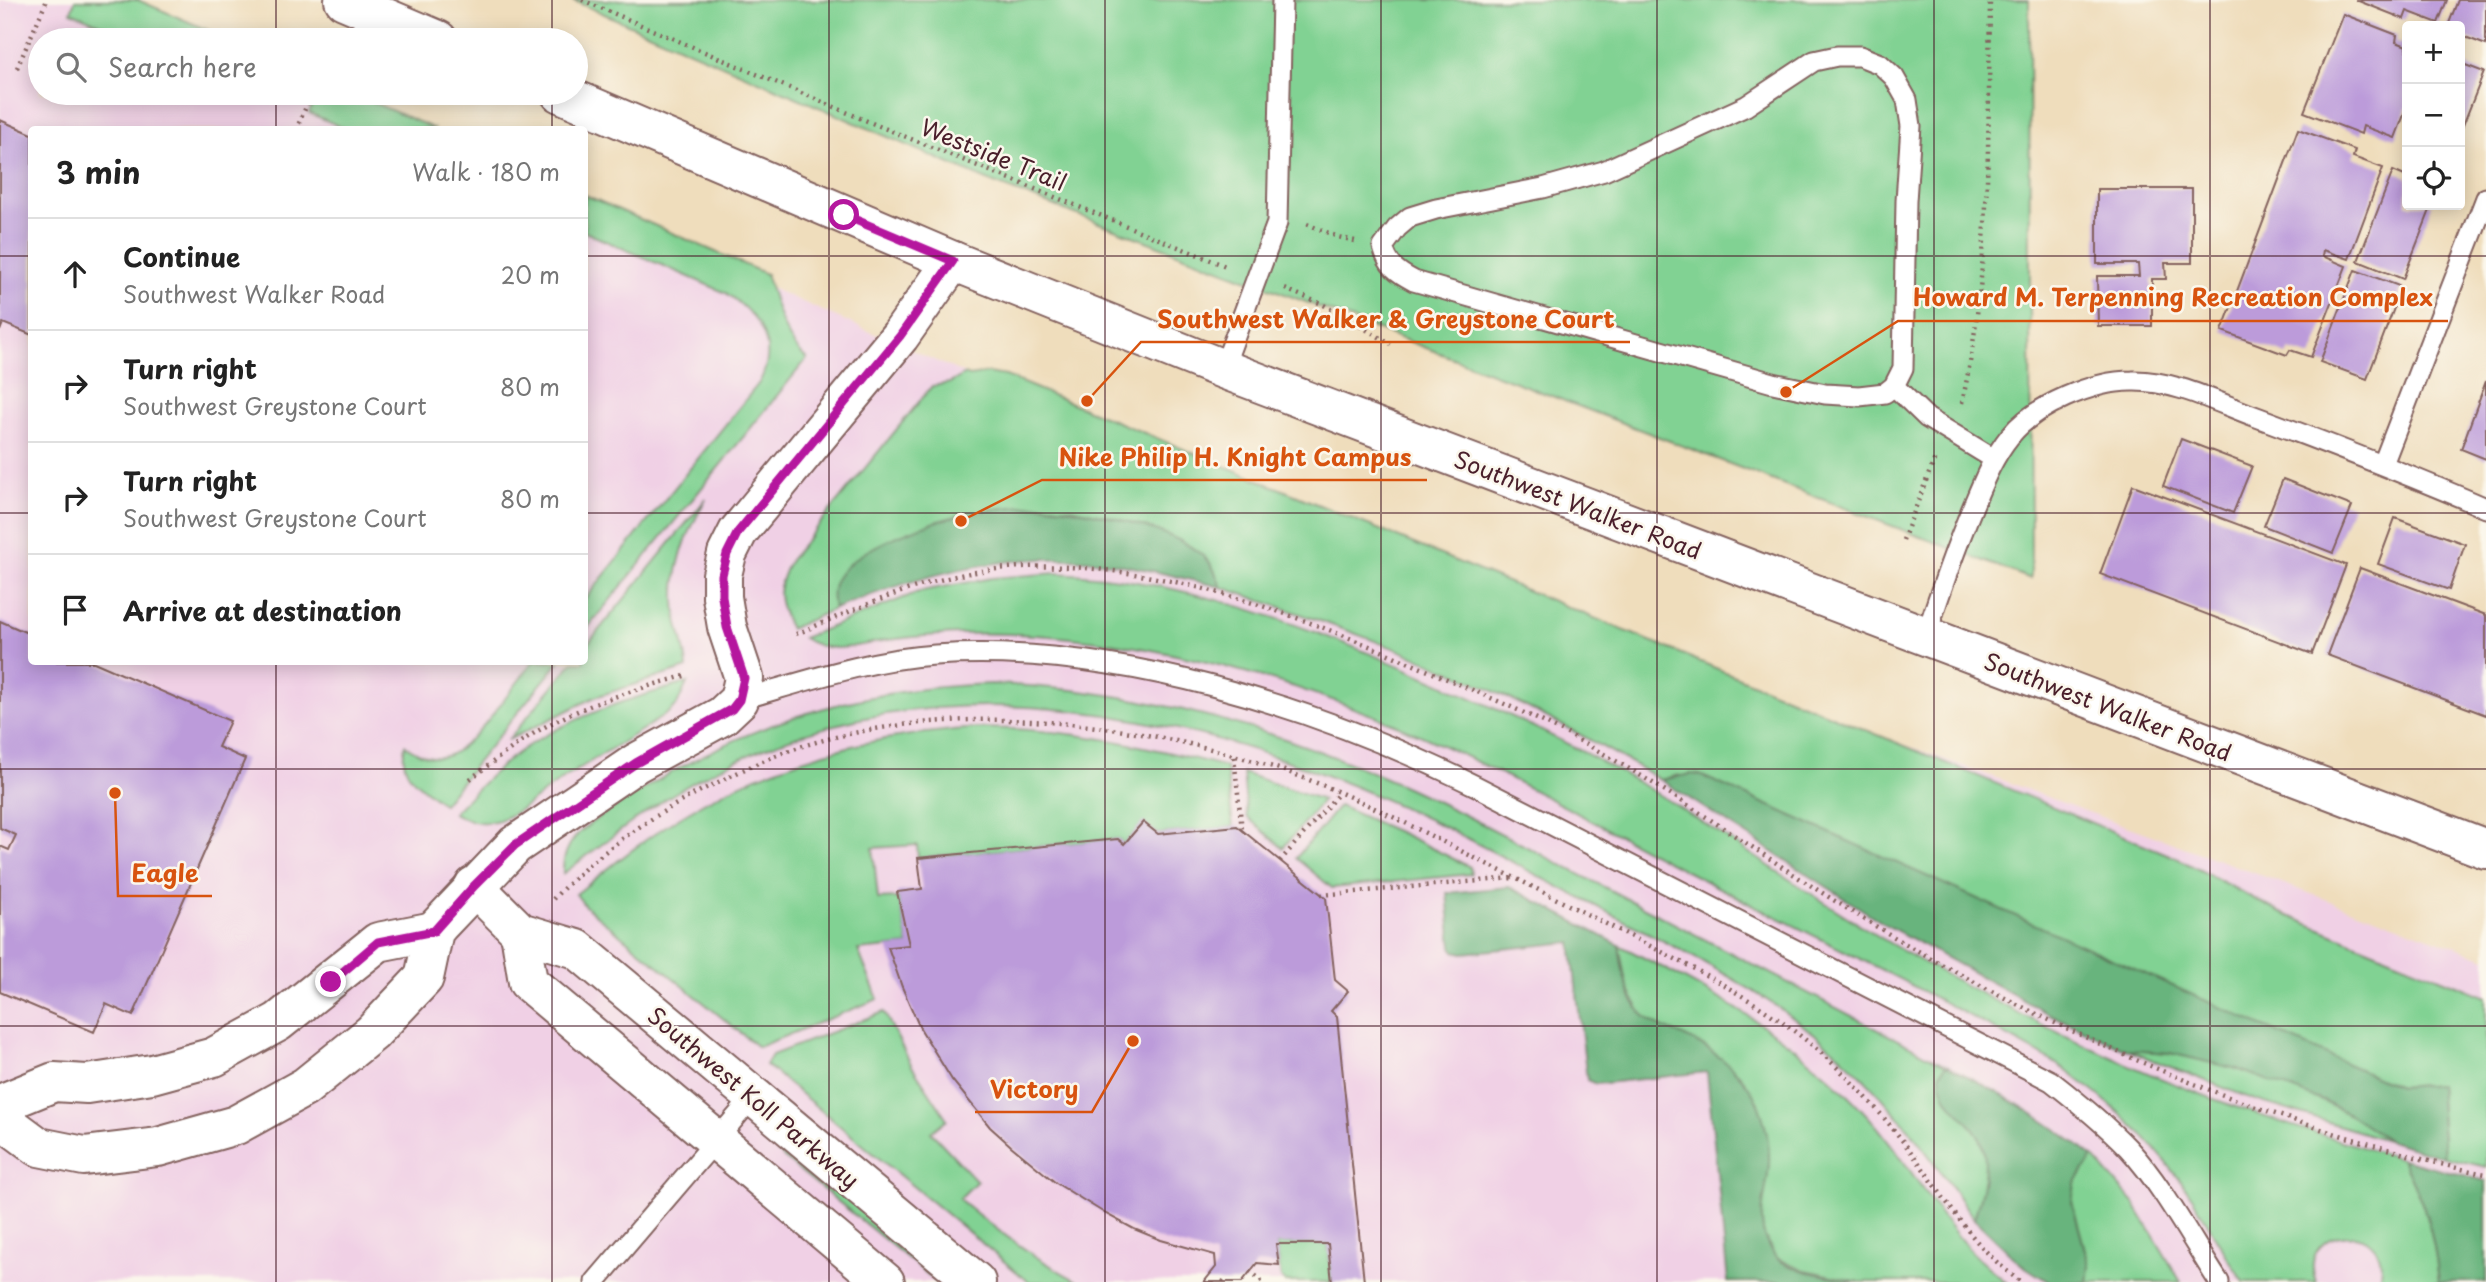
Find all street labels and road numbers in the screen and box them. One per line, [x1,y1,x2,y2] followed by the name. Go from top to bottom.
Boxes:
[916,109,1072,199] street label: Westside Trail
[1449,441,1707,567] street label: Southwest Walker Road
[1979,643,2237,769] street label: Southwest Walker Road
[641,998,867,1196] street label: Southwest Koll Parkway

